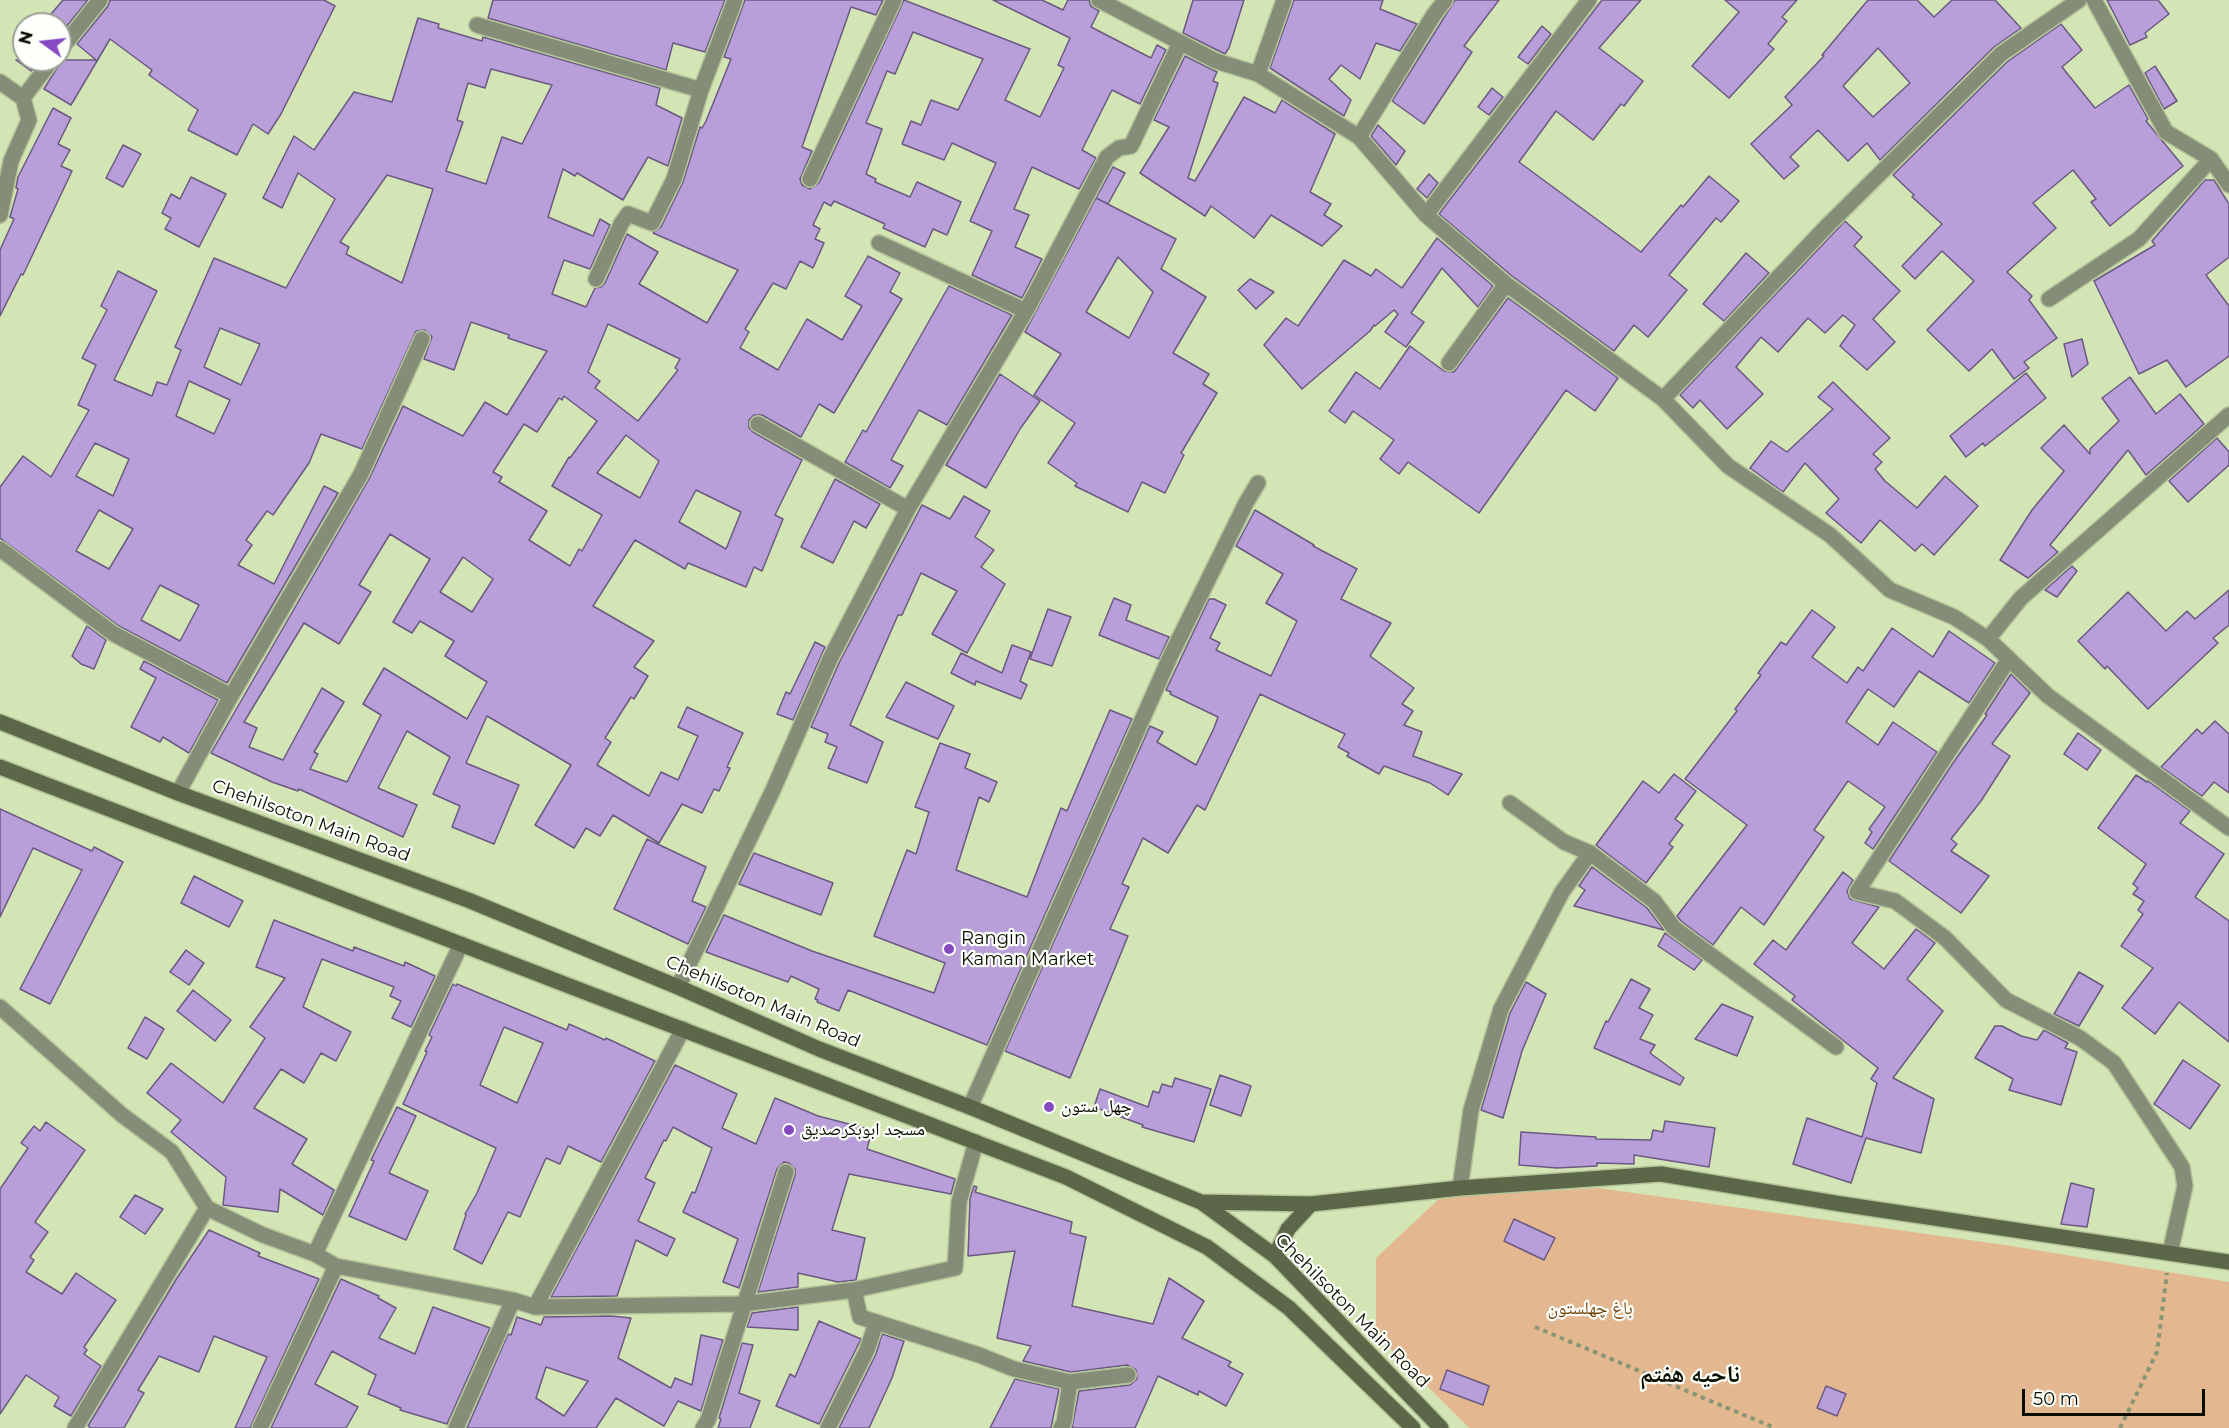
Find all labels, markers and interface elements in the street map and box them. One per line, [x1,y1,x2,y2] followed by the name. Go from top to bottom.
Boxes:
[12,12,72,72] north arrow
[15,29,37,46] text: N
[209,775,413,867] street label: Chehilsoton Main Road
[961,928,1094,970] place label: Rangin Kaman Market
[942,942,956,956] marker: Rangin Kaman Market
[662,951,864,1053] street label: Chehilsoton Main Road
[1061,1096,1132,1118] place label: چهل ستون
[1042,1100,1056,1114] marker: چهل ستون
[801,1119,925,1141] place label: مسجد ابوبکرصدیق
[782,1123,796,1137] marker: مسجد ابوبکرصدیق
[1270,1229,1434,1393] street label: Chehilsoton Main Road
[1547,1298,1633,1320] park label: باغ چهلستون
[1640,1361,1740,1389] district label: ناحیه هفتم
[2025,1377,2208,1415] scale bar
[2033,1388,2079,1410] text: 50 m

